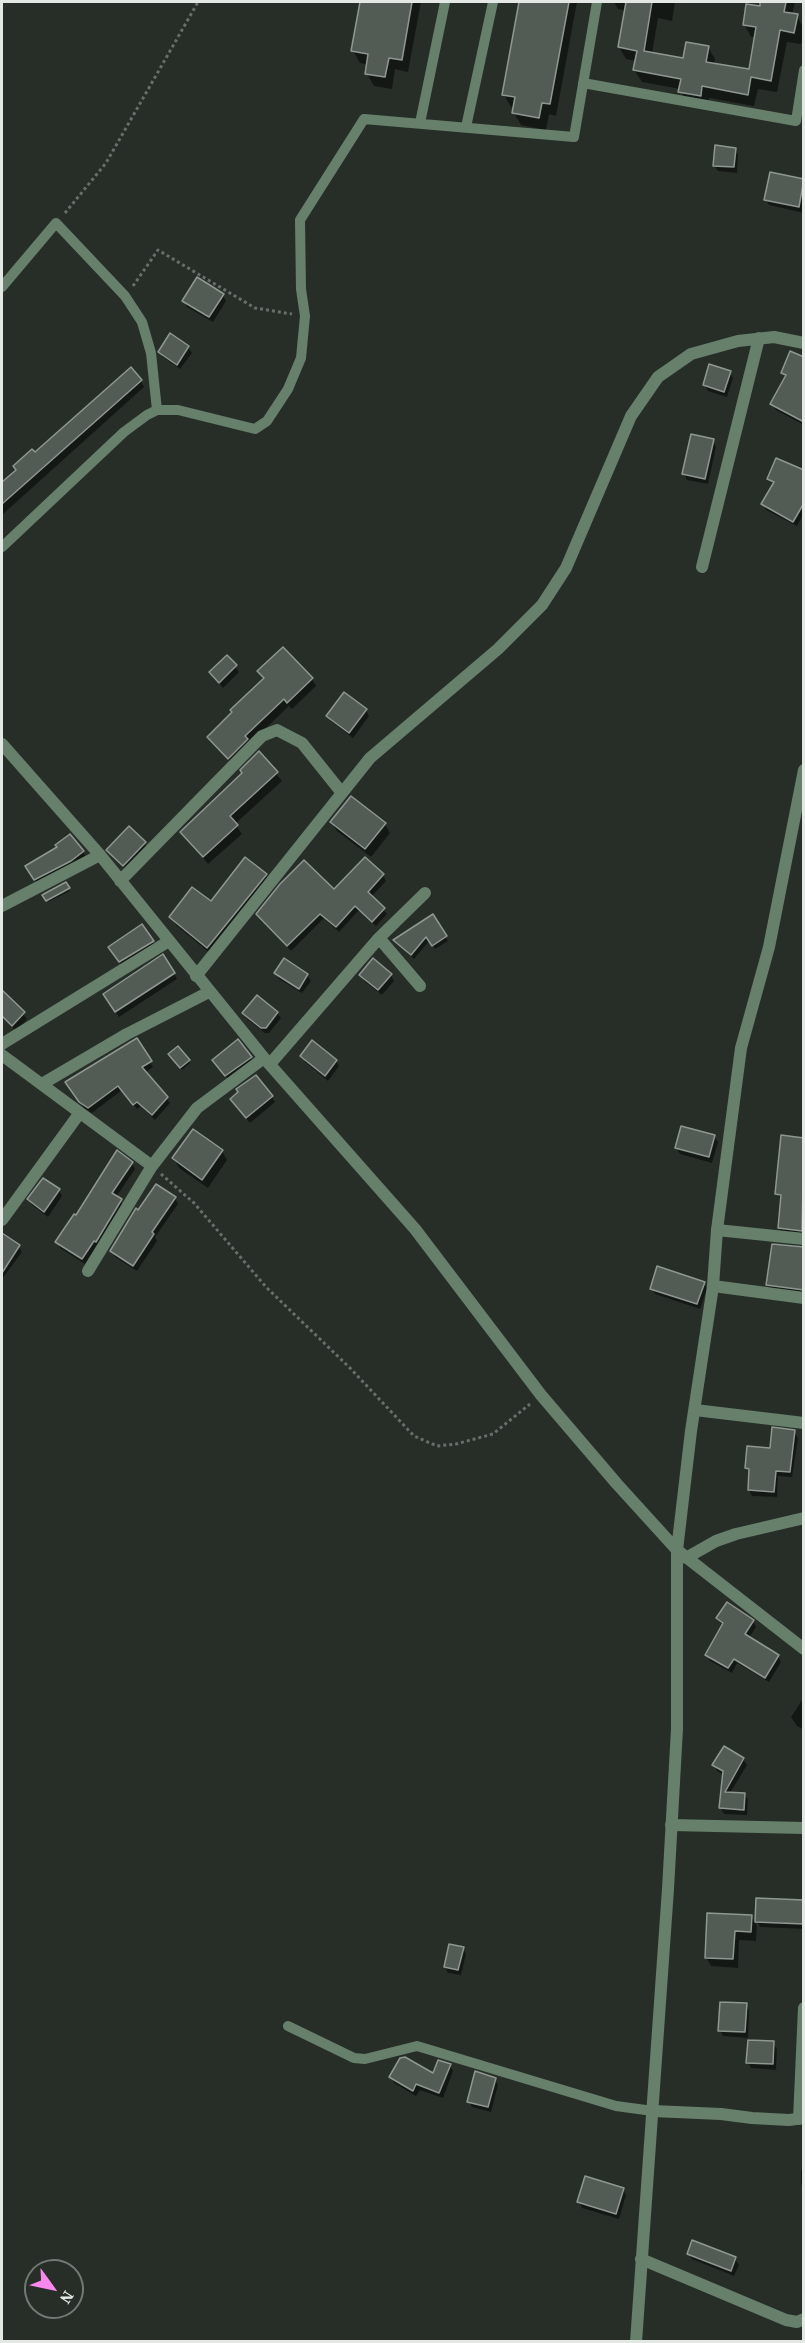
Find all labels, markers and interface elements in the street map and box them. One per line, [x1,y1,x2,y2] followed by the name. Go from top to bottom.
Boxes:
[24,2259,84,2319] north arrow
[55,2287,80,2309] text: N

